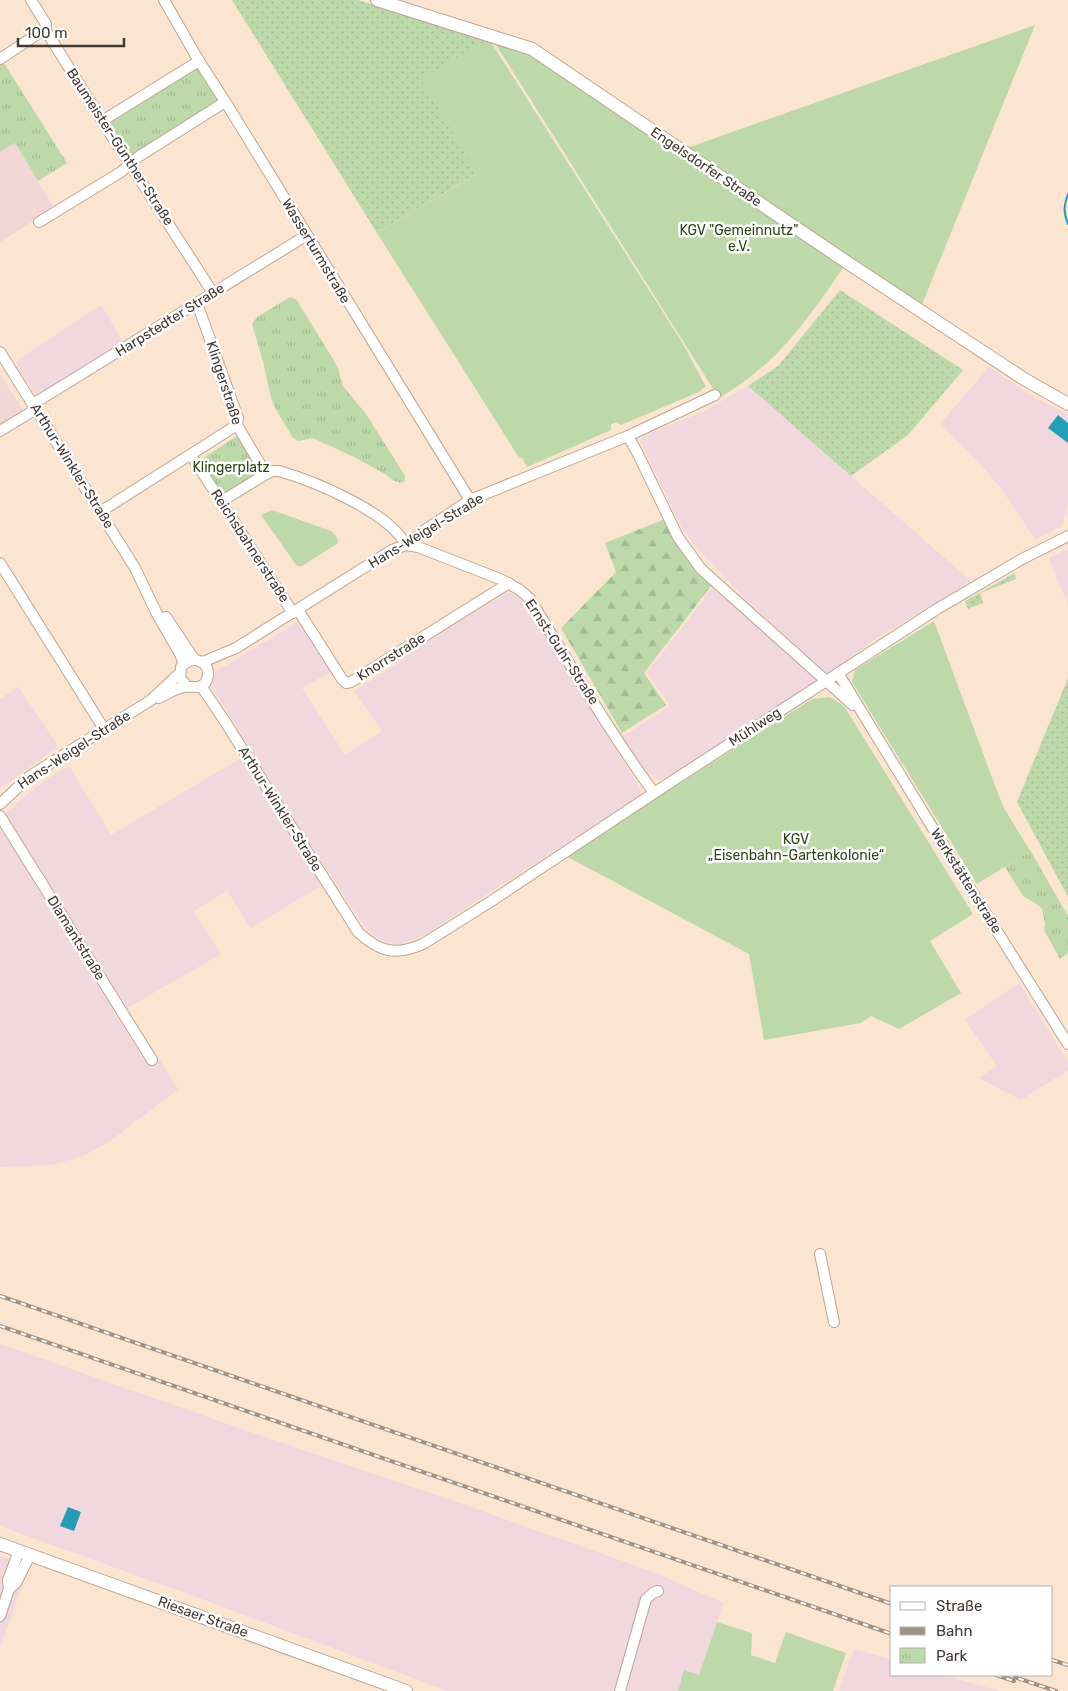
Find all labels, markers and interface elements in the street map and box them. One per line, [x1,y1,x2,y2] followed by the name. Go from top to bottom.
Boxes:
[18,15,124,47] scale bar
[25,24,67,42] text: 100 m
[63,65,177,229] street label: Baumeister-Günther-Straße
[647,124,765,211] street label: Engelsdorfer Straße
[278,195,354,307] street label: Wasserturmstraße
[680,222,798,255] park label: KGV "Gemeinnutz" e.V.
[112,280,228,360] street label: Harpstedter Straße
[202,339,246,427] street label: Klingerstraße
[27,400,118,532] street label: Arthur-Winkler-Straße
[192,459,270,476] park label: Klingerplatz
[207,486,293,606] street label: Reichsbahnerstraße
[365,490,487,572] street label: Hans-Weigel-Straße
[522,596,603,708] street label: Ernst-Guhr-Straße
[354,629,428,685] street label: Knorrstraße
[726,704,784,750] street label: Mühlweg
[14,707,134,793] street label: Hans-Weigel-Straße
[235,743,326,875] street label: Arthur-Winkler-Straße
[927,825,1005,937] street label: Werkstättenstraße
[708,831,884,864] park label: KGV „Eisenbahn-Gartenkolonie“
[43,893,109,984] street label: Diamantstraße
[890,1586,1053,1676] legend
[156,1593,251,1641] street label: Riesaer Straße
[936,1597,982,1615] text: Straße
[936,1622,973,1640] text: Bahn
[936,1647,967,1665] text: Park

